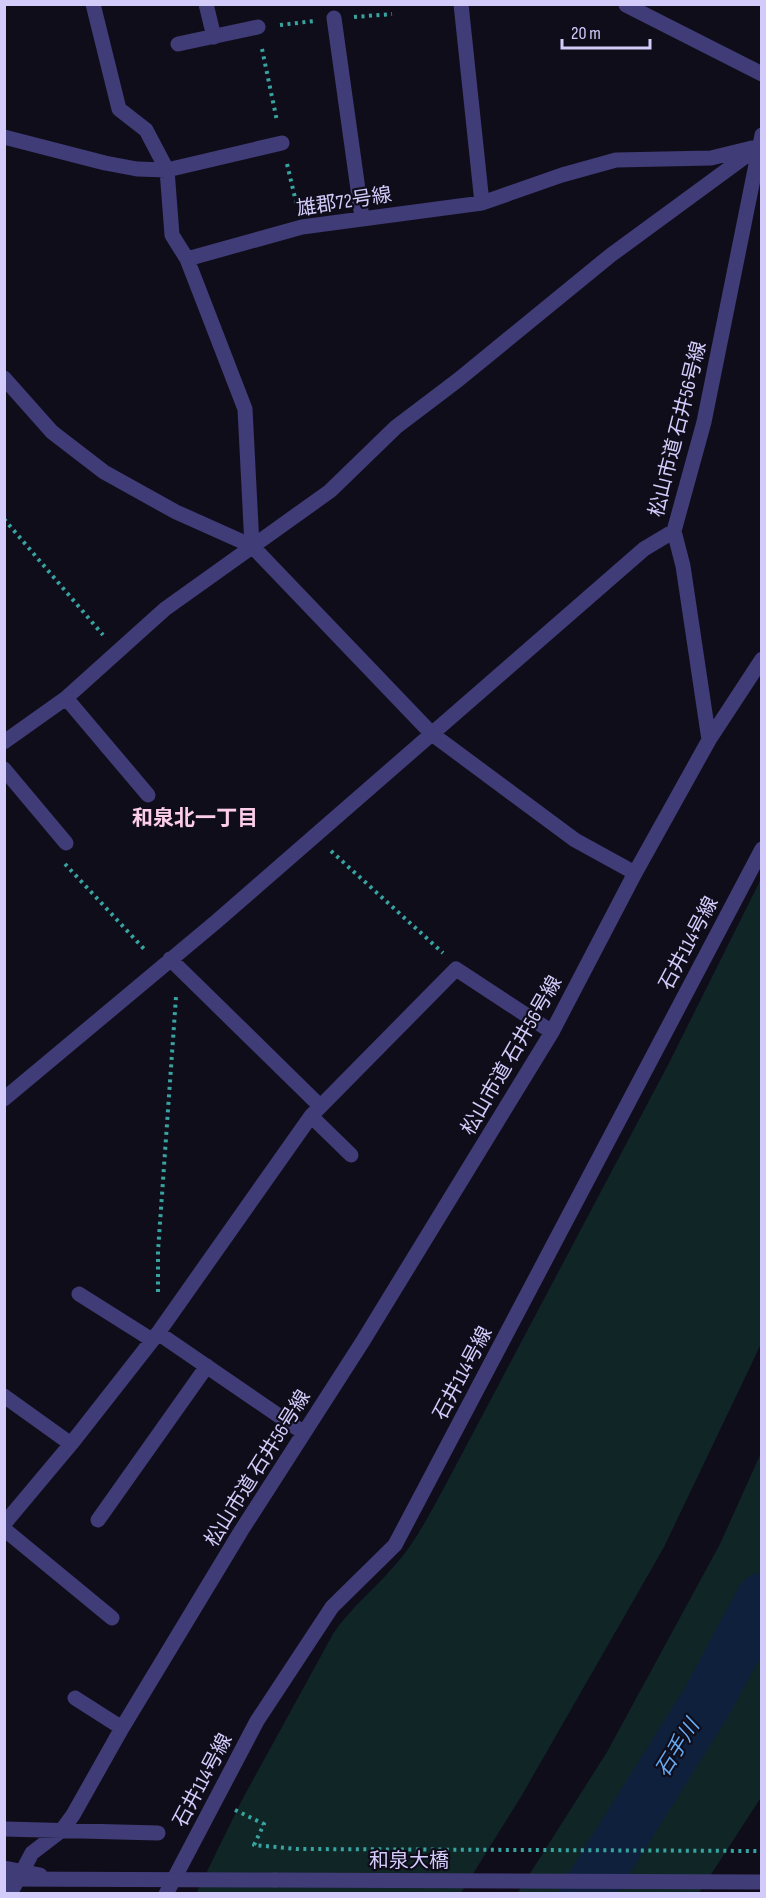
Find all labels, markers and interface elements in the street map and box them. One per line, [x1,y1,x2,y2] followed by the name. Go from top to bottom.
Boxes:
[562,12,650,50] scale bar
[571,23,601,44] text: 20 m
[295,183,394,221] street label: 雄郡72号線
[645,339,711,519] street label: 松山市道 石井56号線
[132,806,258,831] district label: 和泉北一丁目
[654,893,724,994] street label: 石井114号線
[456,972,567,1139] street label: 松山市道 石井56号線
[428,1323,498,1424] street label: 石井114号線
[200,1386,316,1551] street label: 松山市道 石井56号線
[650,1713,706,1782] water label: 石手川
[168,1730,238,1831] street label: 石井114号線
[369,1849,449,1873] street label: 和泉大橋

